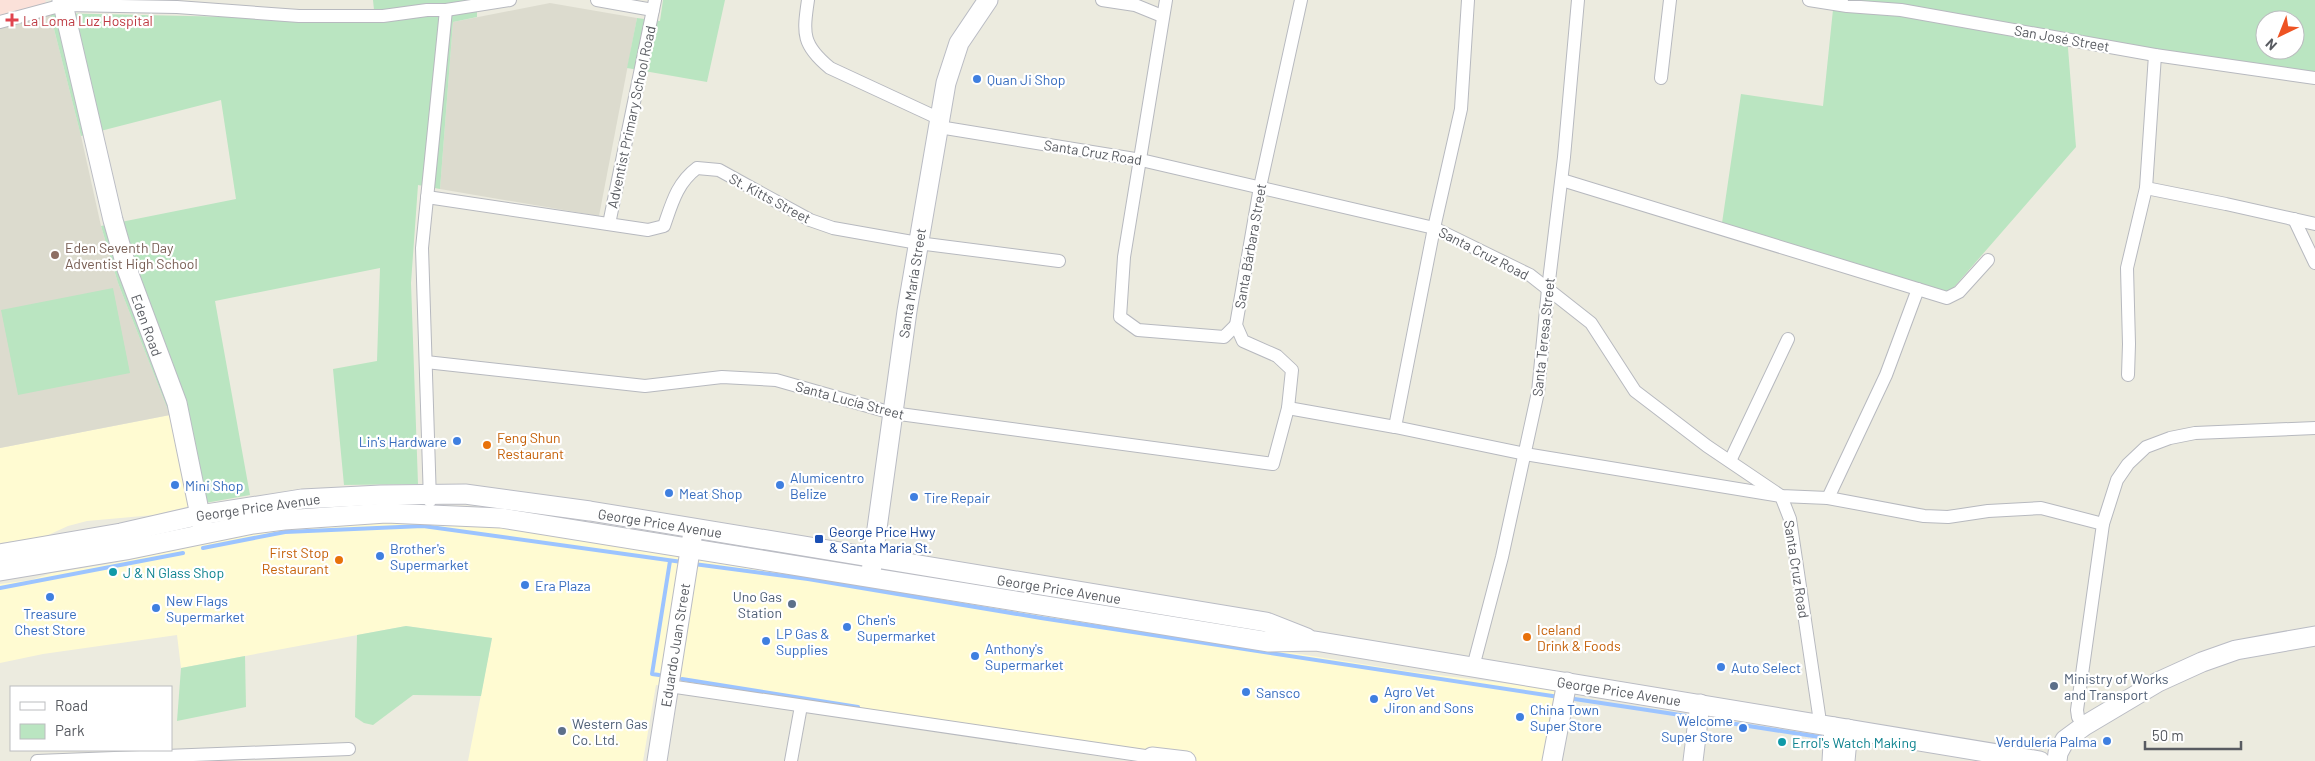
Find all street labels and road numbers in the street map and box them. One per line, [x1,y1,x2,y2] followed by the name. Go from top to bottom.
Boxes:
[2013,21,2111,55] street label: San José Street
[603,24,659,210] street label: Adventist Primary School Road
[1043,136,1143,168] street label: Santa Cruz Road
[726,169,814,227] street label: St. Kitts Street
[1231,182,1269,310] street label: Santa Bárbara Street
[1436,223,1532,283] street label: Santa Cruz Road
[895,227,929,339] street label: Santa María Street
[1528,277,1558,397] street label: Santa Teresa Street
[128,292,166,358] street label: Eden Road
[794,377,906,423] street label: Santa Lucía Street
[195,490,321,524] street label: George Price Avenue
[597,505,723,541] street label: George Price Avenue
[1781,519,1813,619] street label: Santa Cruz Road
[996,571,1122,607] street label: George Price Avenue
[657,582,693,708] street label: Eduardo Juan Street
[1556,673,1682,709] street label: George Price Avenue

